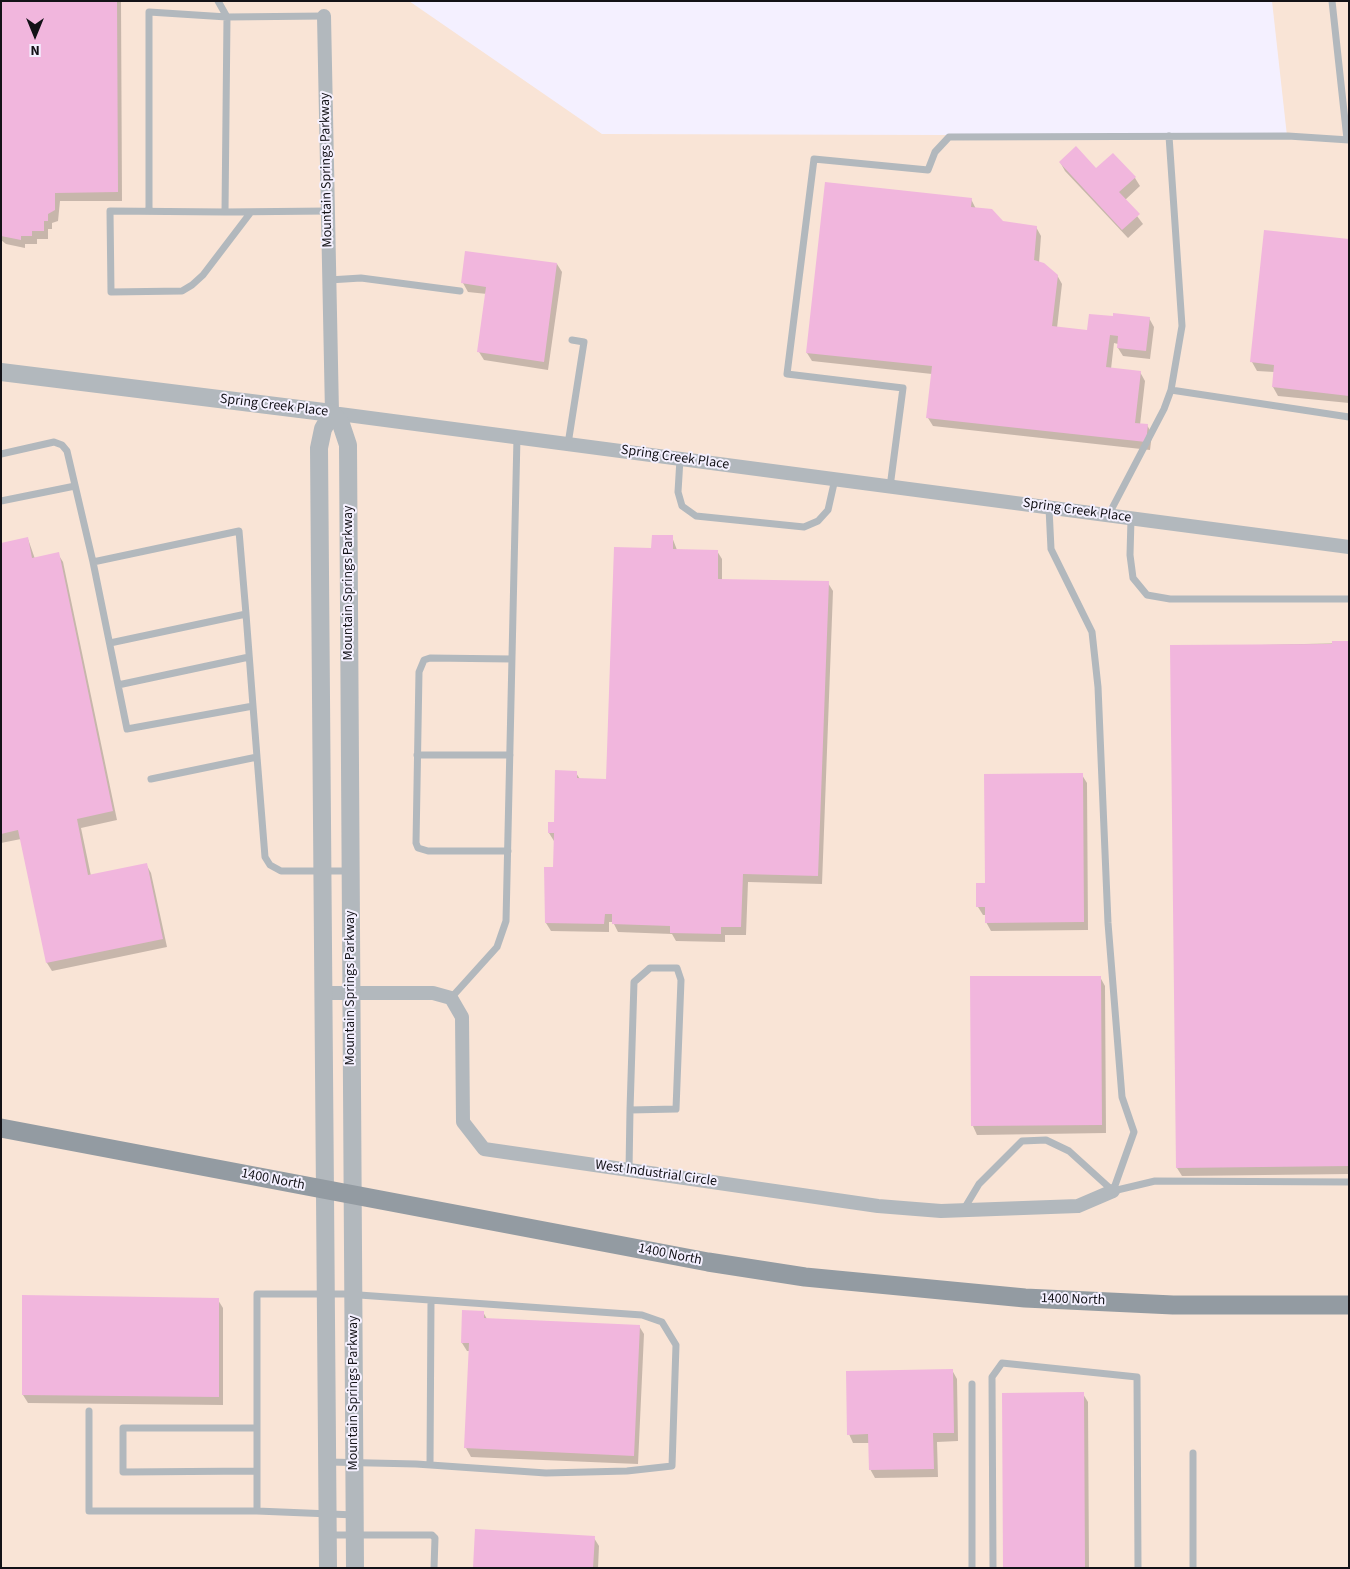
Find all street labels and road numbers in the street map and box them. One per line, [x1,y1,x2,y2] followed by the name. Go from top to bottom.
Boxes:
[317,92,337,248] street label: Mountain Springs Parkway
[219,391,329,421] street label: Spring Creek Place
[620,442,730,474] street label: Spring Creek Place
[1022,495,1132,527] street label: Spring Creek Place
[341,505,357,661] street label: Mountain Springs Parkway
[343,910,359,1066] street label: Mountain Springs Parkway
[594,1157,718,1191] street label: West Industrial Circle
[240,1166,306,1194] street label: 1400 North
[637,1241,703,1269] street label: 1400 North
[1040,1290,1106,1310] street label: 1400 North
[346,1315,362,1471] street label: Mountain Springs Parkway

